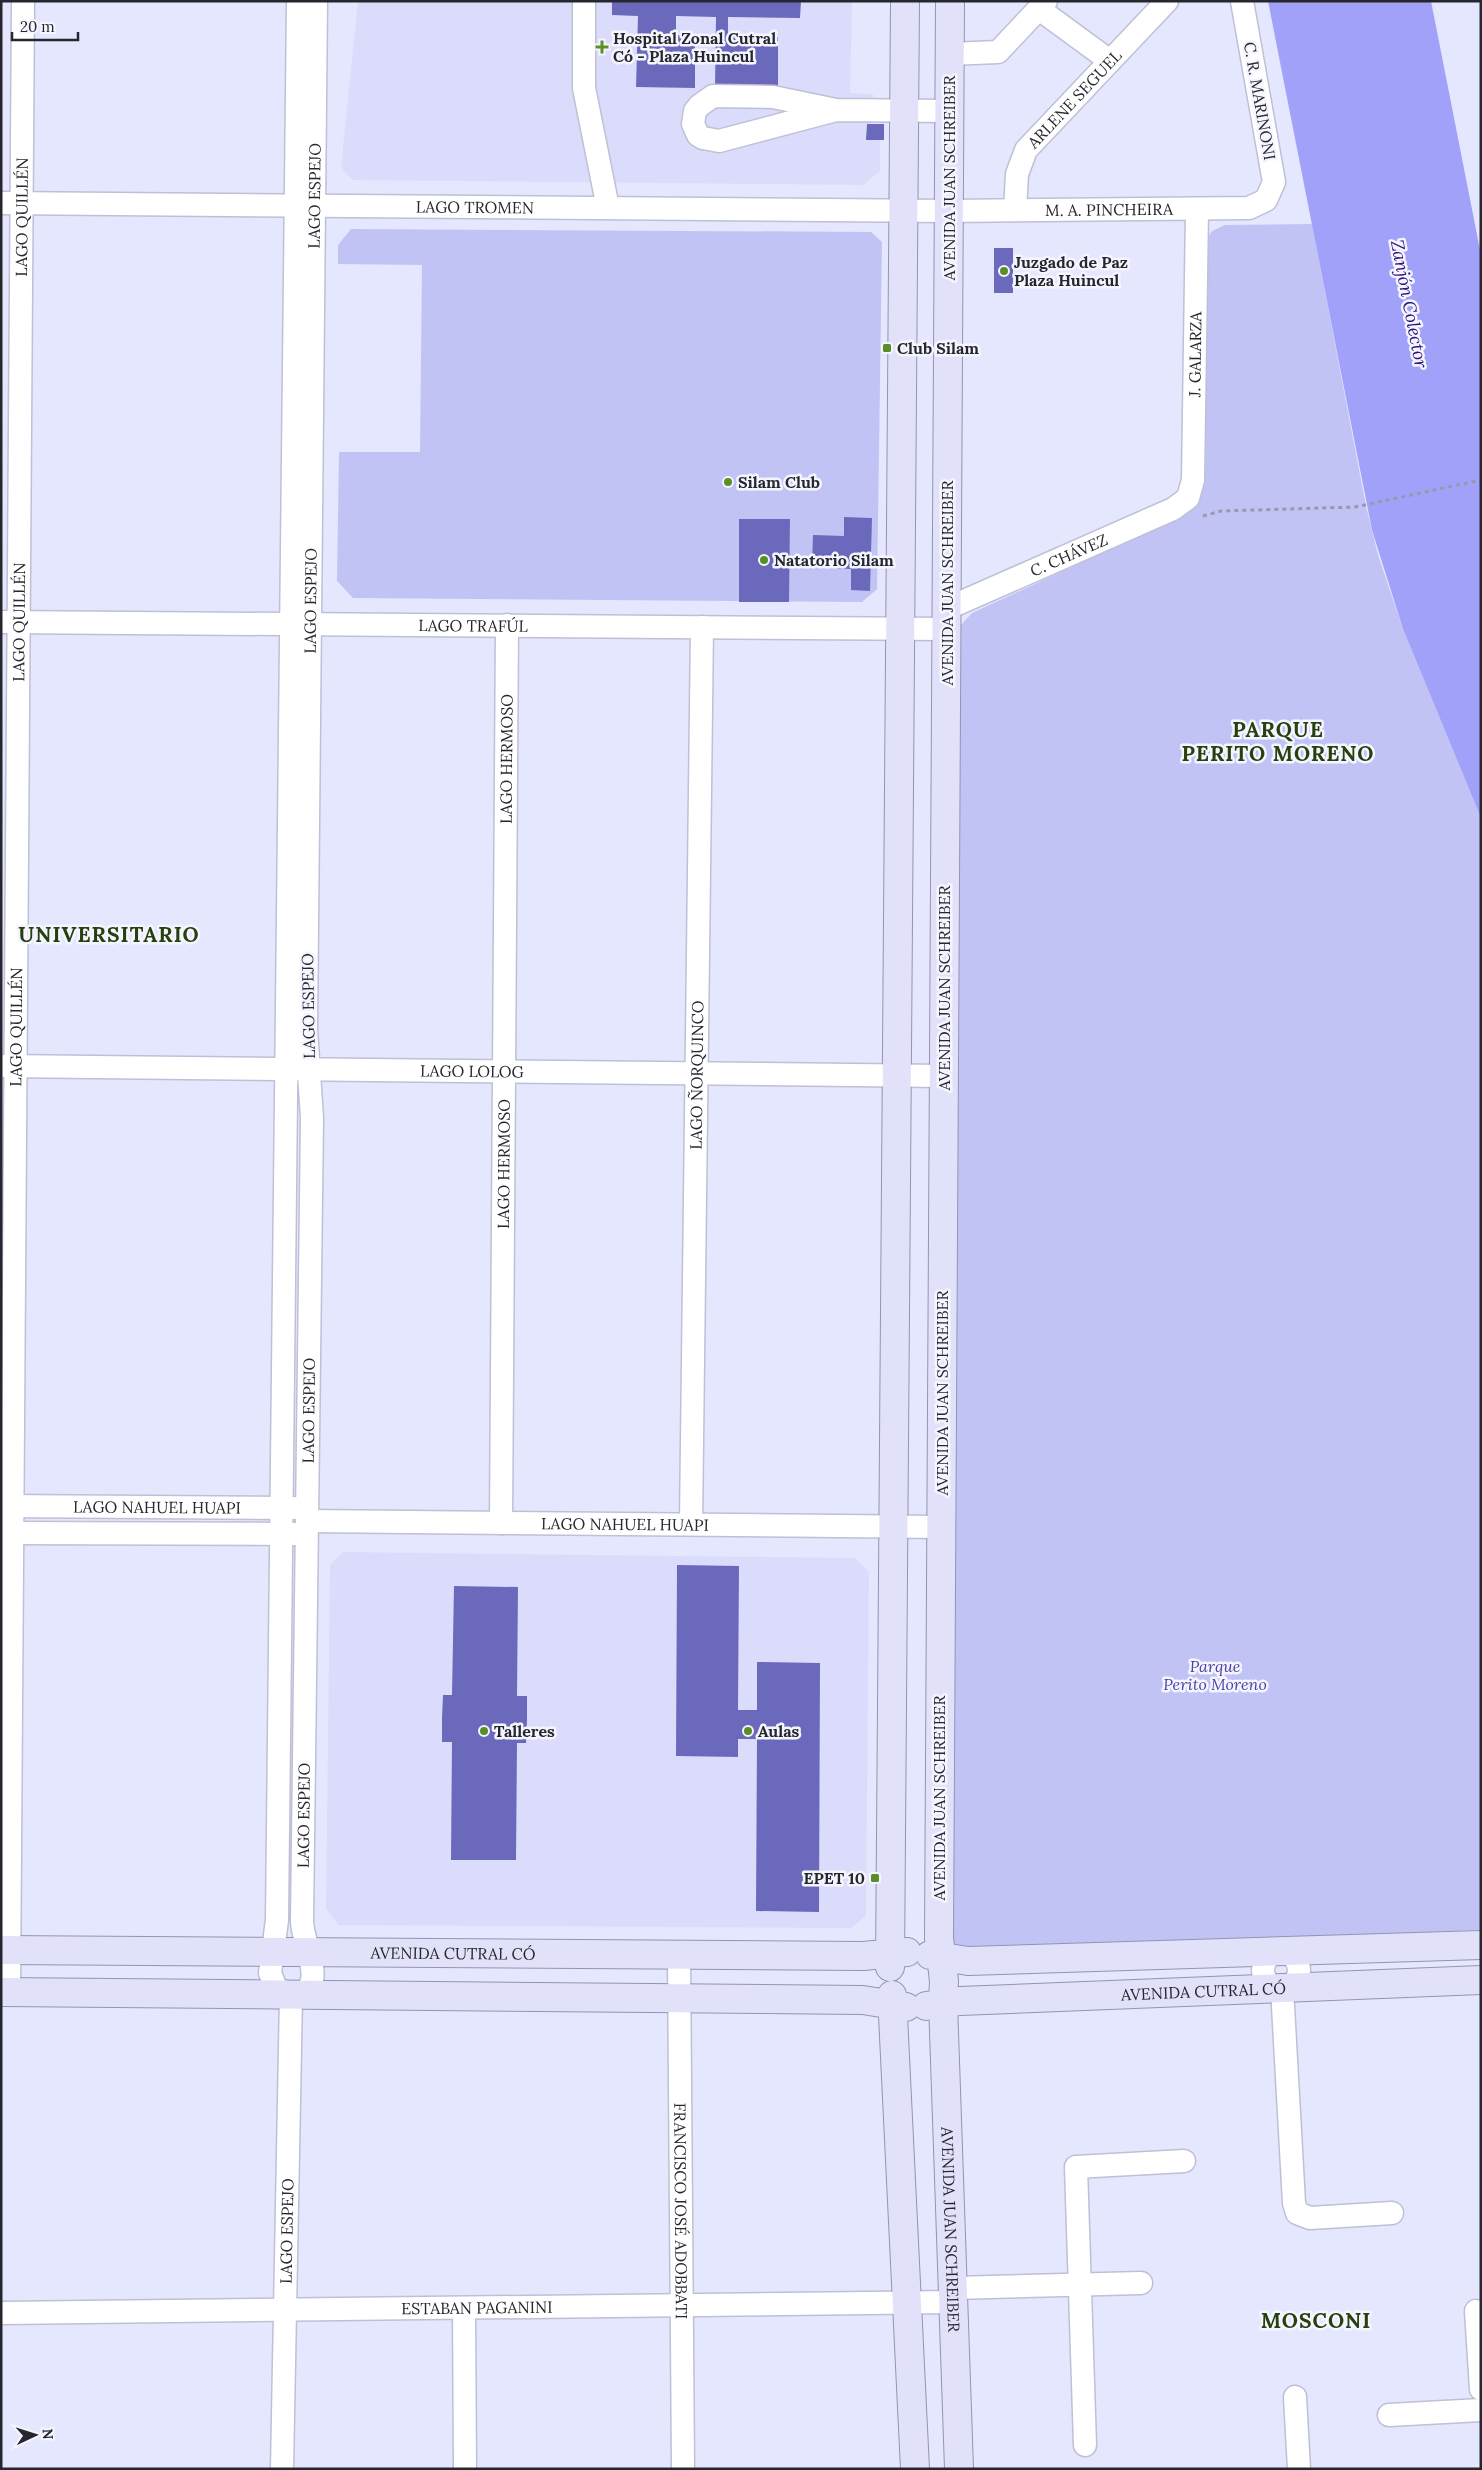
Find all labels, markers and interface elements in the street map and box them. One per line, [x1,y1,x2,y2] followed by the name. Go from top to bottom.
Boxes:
[12,10,79,42] scale bar
[20,17,55,36] text: 20 m
[613,28,776,66] place label: Hospital Zonal Cutral Có - Plaza Huincul
[595,40,609,54] marker: Hospital Zonal Cutral Có - Plaza Huincul
[1240,40,1280,162] street label: C. R. MARINONI
[1022,46,1126,153] street label: ARLENE SEGUEL
[939,74,959,282] street label: AVENIDA JUAN SCHREIBER
[304,143,325,249] street label: LAGO ESPEJO
[11,157,32,277] street label: LAGO QUILLÉN
[416,197,534,217] street label: LAGO TROMEN
[1045,199,1174,220] street label: M. A. PINCHEIRA
[1386,238,1433,371] water label: Zanjón Colector
[1014,252,1128,290] place label: Juzgado de Paz Plaza Huincul
[998,265,1010,277] marker: Juzgado de Paz Plaza Huincul
[1184,311,1206,398] street label: J. GALARZA
[897,338,979,358] place label: Club Silam
[881,342,893,354] marker: Club Silam
[738,472,820,492] place label: Silam Club
[722,476,734,488] marker: Silam Club
[937,479,957,687] street label: AVENIDA JUAN SCHREIBER
[1027,529,1110,581] street label: C. CHÁVEZ
[300,548,321,654] street label: LAGO ESPEJO
[774,550,894,570] place label: Natatorio Silam
[758,554,770,566] marker: Natatorio Silam
[8,562,29,682] street label: LAGO QUILLÉN
[418,615,528,636] street label: LAGO TRAFÚL
[496,694,517,824] street label: LAGO HERMOSO
[1182,716,1375,767] district label: PARQUE PERITO MORENO
[934,884,954,1092] street label: AVENIDA JUAN SCHREIBER
[18,921,200,948] district label: UNIVERSITARIO
[297,953,319,1059] street label: LAGO ESPEJO
[5,967,26,1087] street label: LAGO QUILLÉN
[686,1000,707,1150] street label: LAGO ÑORQUINCO
[420,1060,524,1082] street label: LAGO LOLOG
[493,1099,514,1229] street label: LAGO HERMOSO
[932,1289,952,1497] street label: AVENIDA JUAN SCHREIBER
[298,1358,319,1463] street label: LAGO ESPEJO
[73,1496,241,1518] street label: LAGO NAHUEL HUAPI
[541,1513,709,1535] street label: LAGO NAHUEL HUAPI
[1163,1656,1267,1694] park label: Parque Perito Moreno
[929,1694,949,1902] street label: AVENIDA JUAN SCHREIBER
[494,1721,555,1741] place label: Talleres
[758,1721,800,1741] place label: Aulas
[478,1725,490,1737] marker: Talleres
[742,1725,754,1737] marker: Aulas
[293,1763,314,1868] street label: LAGO ESPEJO
[804,1868,865,1888] place label: EPET 10
[869,1872,881,1884] marker: EPET 10
[369,1943,536,1964] street label: AVENIDA CUTRAL CÓ
[1120,1978,1286,2005] street label: AVENIDA CUTRAL CÓ
[670,2103,692,2319] street label: FRANCISCO JOSÉ ADOBBATI
[937,2126,964,2333] street label: AVENIDA JUAN SCHREIBER
[276,2178,298,2284] street label: LAGO ESPEJO
[401,2297,553,2318] street label: ESTABAN PAGANINI
[1261,2307,1371,2334] district label: MOSCONI
[10,2410,60,2460] north arrow
[39,2428,57,2440] text: N

